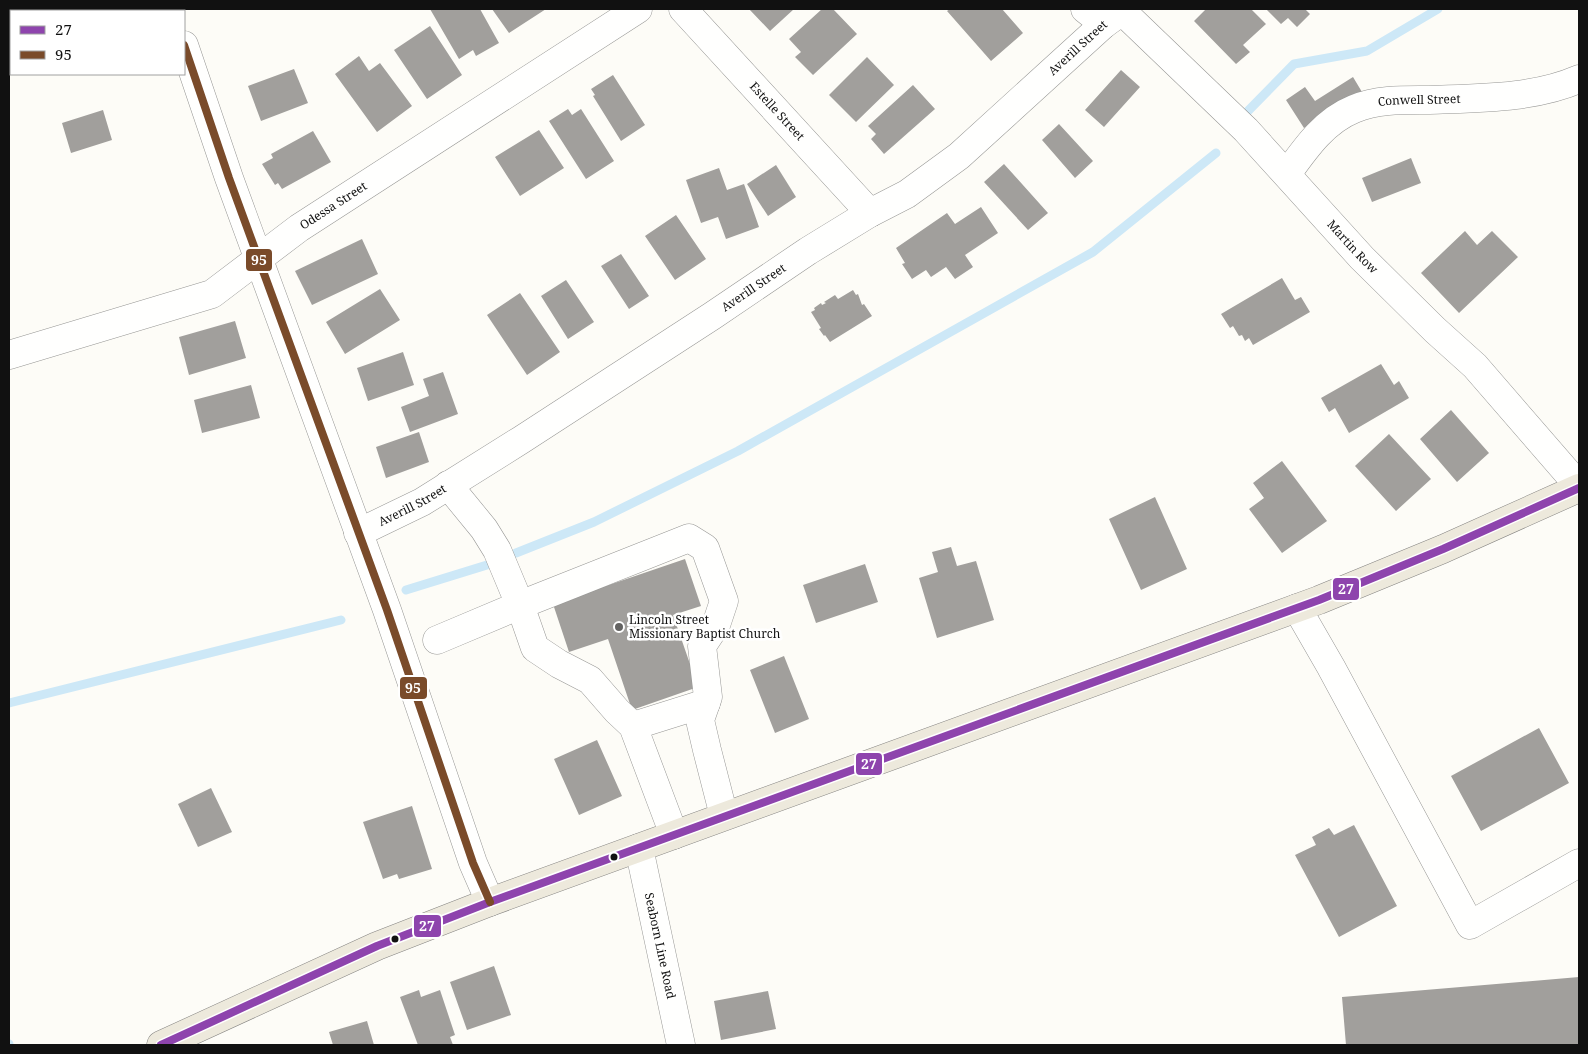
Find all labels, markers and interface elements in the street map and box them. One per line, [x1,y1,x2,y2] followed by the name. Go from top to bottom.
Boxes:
[10,10,185,75] legend
[1044,16,1111,79] street label: Averill Street
[55,19,72,39] text: 27
[55,44,72,64] text: 95
[746,78,809,144] street label: Estelle Street
[1377,90,1461,110] street label: Conwell Street
[296,177,370,233] street label: Odessa Street
[1323,216,1383,278] street label: Martin Row
[245,248,273,272] line badge: 95
[251,250,267,269] text: 95
[718,259,789,315] street label: Averill Street
[375,480,449,530] street label: Averill Street
[1332,577,1360,601] line badge: 27
[1338,579,1354,598] text: 27
[629,611,781,642] place label: Lincoln Street Missionary Baptist Church
[613,621,625,633] marker: Lincoln Street Missionary Baptist Church
[399,676,428,700] line badge: 95
[405,678,421,697] text: 95
[855,752,883,776] line badge: 27
[861,754,877,773] text: 27
[609,852,619,862] unlabelled marker
[641,891,680,1001] street label: Seaborn Line Road
[413,914,442,938] line badge: 27
[419,916,435,935] text: 27
[390,934,400,944] unlabelled marker

